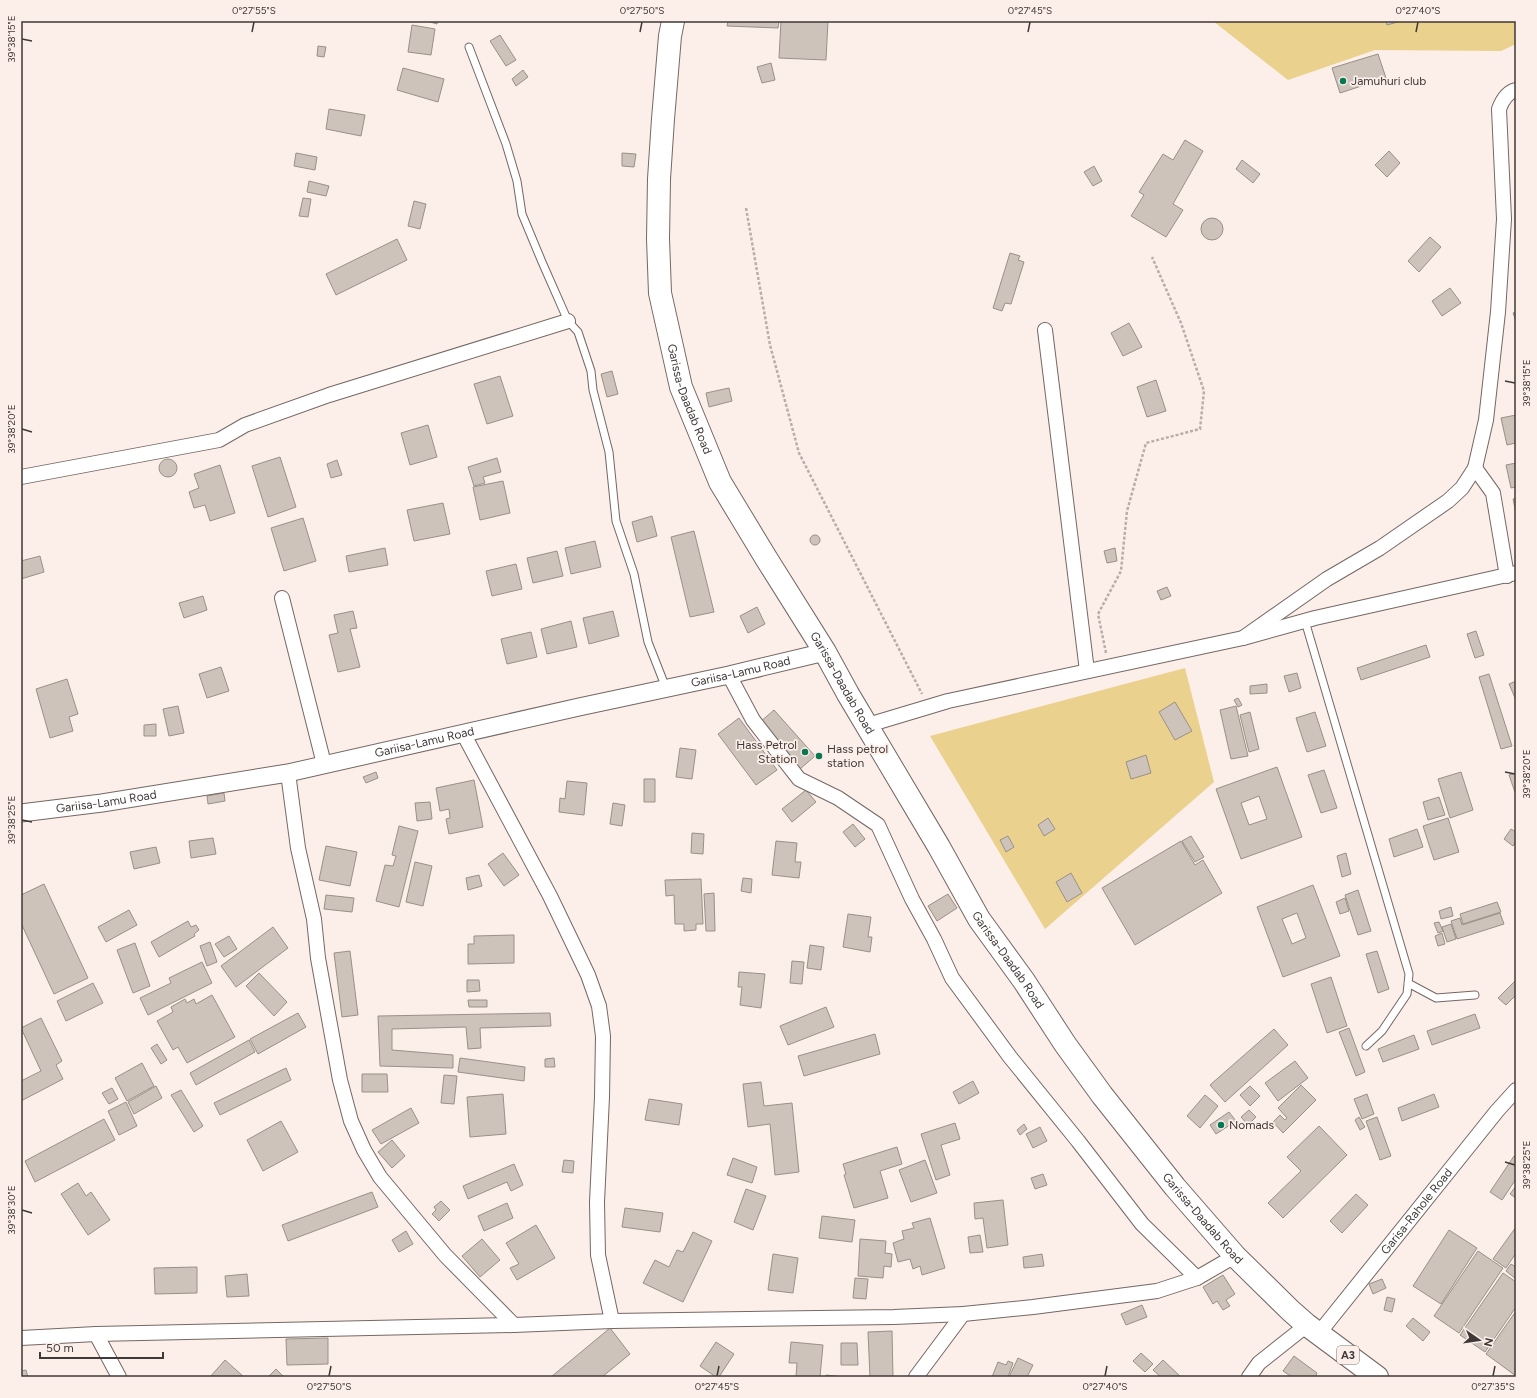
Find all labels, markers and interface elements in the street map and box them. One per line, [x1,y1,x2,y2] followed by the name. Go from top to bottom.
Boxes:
[232,4,276,17] text: 0°27'55"S
[620,4,664,17] text: 0°27'50"S
[1008,4,1052,17] text: 0°27'45"S
[1395,4,1441,17] text: 0°27'40"S
[5,15,18,63] text: 39°38'15"E
[1351,74,1426,88] place label: Jamuhuri club
[1338,76,1348,86] marker: Jamuhuri club
[665,343,715,456] street label: Garissa-Daadab Road
[1520,359,1533,407] text: 39°38'15"E
[5,404,18,454] text: 39°38'20"E
[807,629,877,737] street label: Garissa-Daadab Road
[690,654,792,690] street label: Gariisa-Lamu Road
[373,724,476,760] street label: Gariisa-Lamu Road
[736,738,797,766] place label: Hass Petrol Station
[827,742,888,770] place label: Hass petrol station
[800,747,810,757] marker: Hass Petrol Station
[1520,749,1533,799] text: 39°38'20"E
[814,751,824,761] marker: Hass petrol station
[55,787,158,816] street label: Gariisa-Lamu Road
[5,796,18,844] text: 39°38'25"E
[969,909,1047,1011] street label: Garissa-Daadab Road
[1229,1118,1275,1132] place label: Nomads
[1216,1120,1226,1130] marker: Nomads
[1520,1141,1533,1189] text: 39°38'25"E
[1378,1166,1455,1257] street label: Garisa-Rahole Road
[1160,1170,1246,1267] street label: Garissa-Daadab Road
[5,1185,18,1235] text: 39°38'30"E
[1459,1320,1499,1360] north arrow
[40,1334,163,1360] scale bar
[1481,1337,1496,1348] text: N
[46,1341,74,1355] text: 50 m
[1337,1346,1359,1364] road number: A3
[307,1380,351,1393] text: 0°27'50"S
[695,1380,739,1393] text: 0°27'45"S
[1082,1380,1128,1393] text: 0°27'40"S
[1471,1380,1515,1393] text: 0°27'35"S

